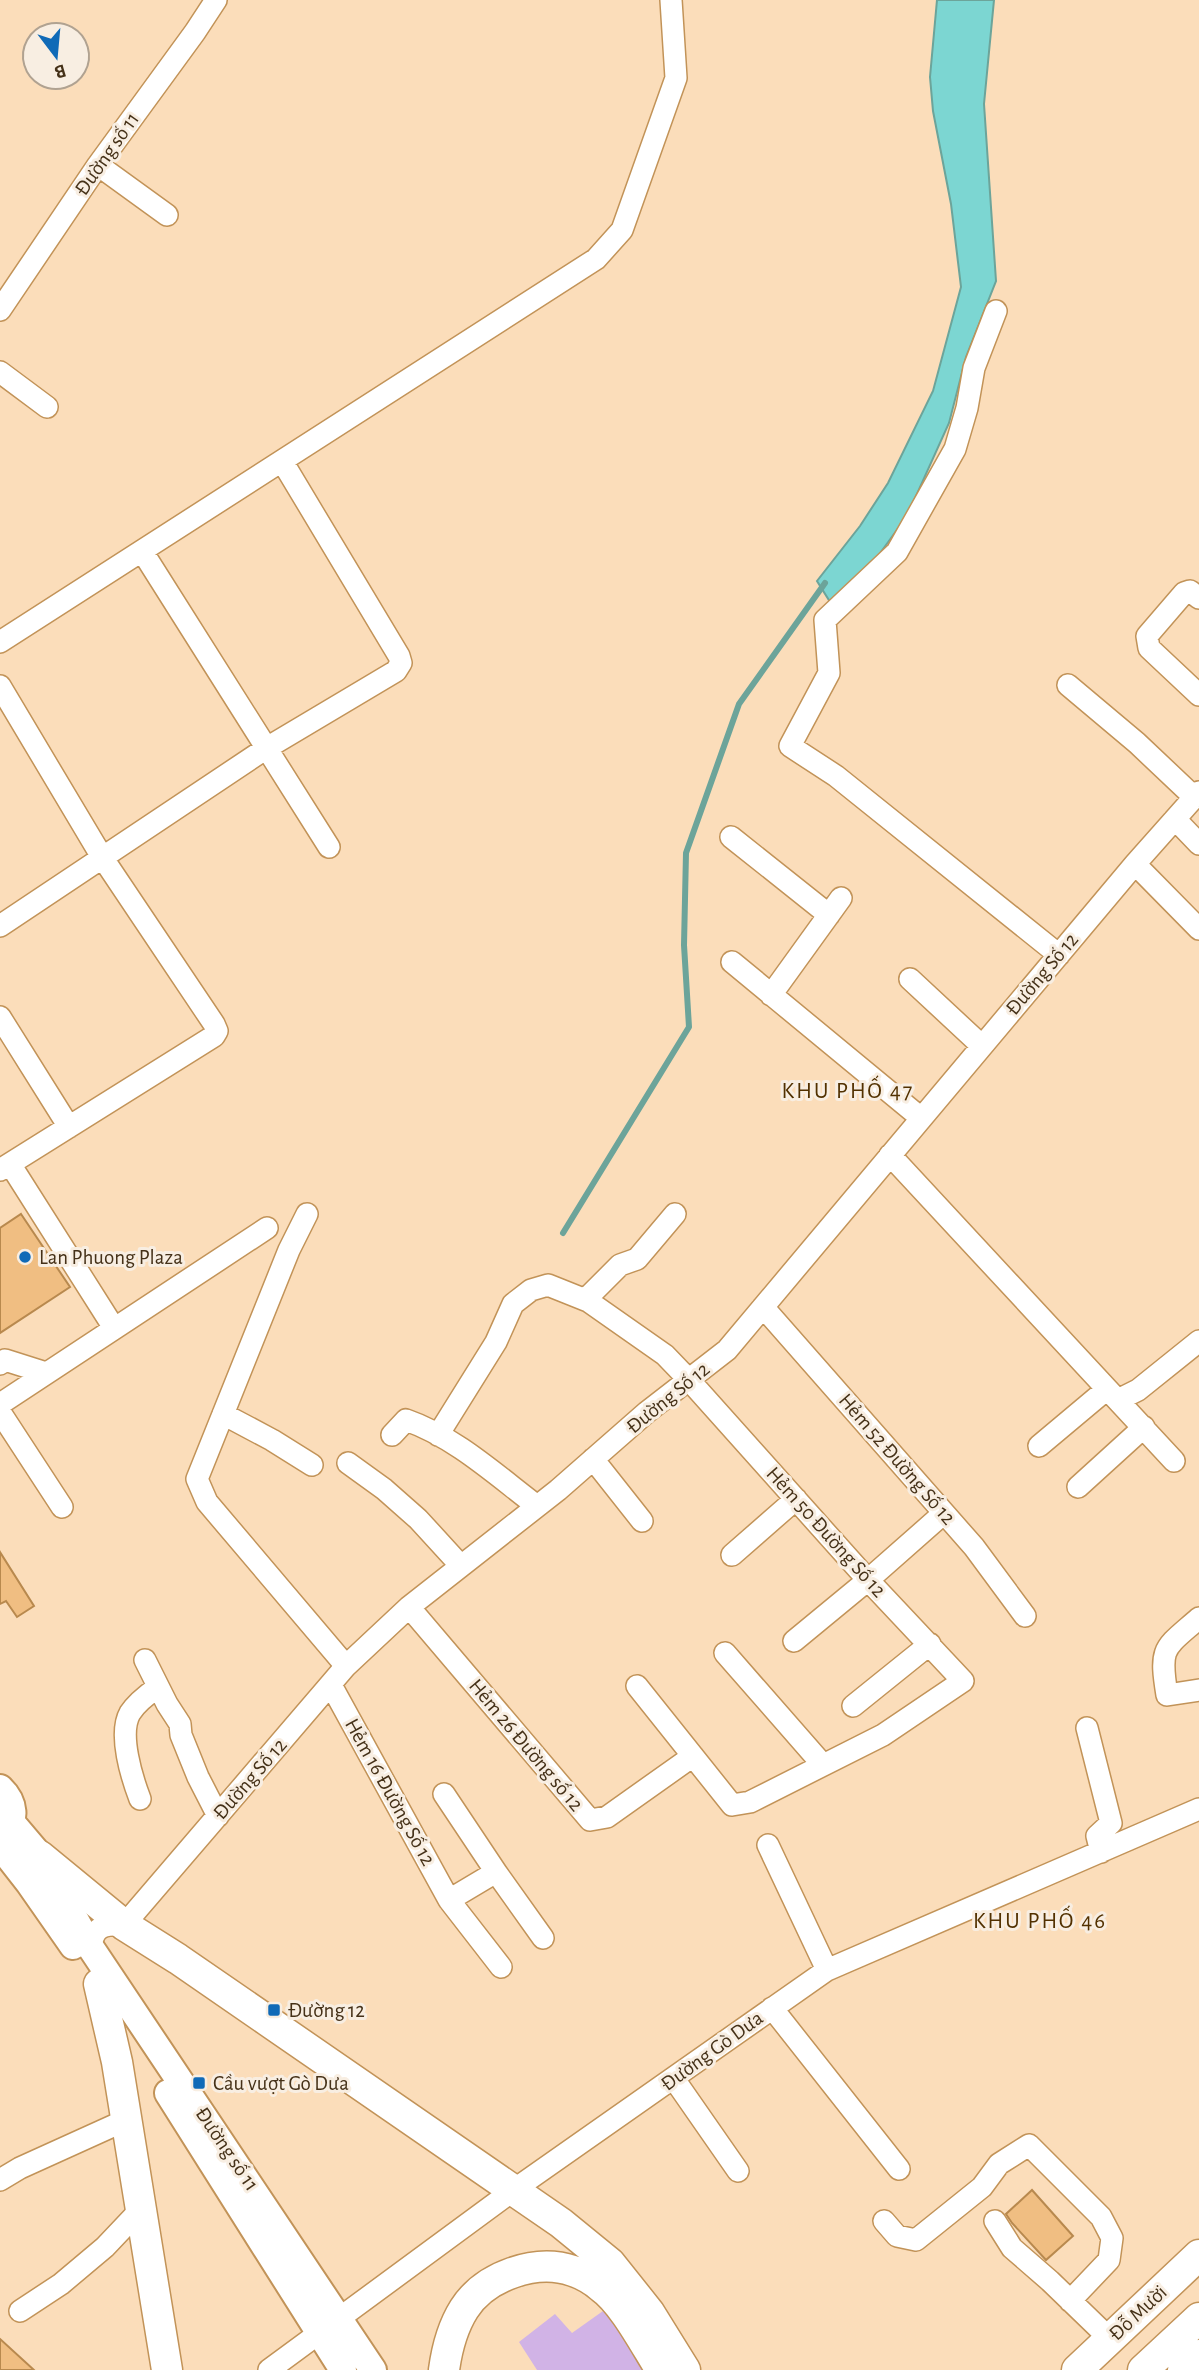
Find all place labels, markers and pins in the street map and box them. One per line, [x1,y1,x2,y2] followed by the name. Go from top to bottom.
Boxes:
[39,1247,183,1268] place label: Lan Phuong Plaza
[17,1249,33,1265] marker: Lan Phuong Plaza
[288,2000,365,2021] place label: Đường 12
[266,2002,282,2018] marker: Đường 12
[213,2073,349,2094] place label: Cầu vượt Gò Dưa
[191,2075,207,2091] marker: Cầu vượt Gò Dưa

